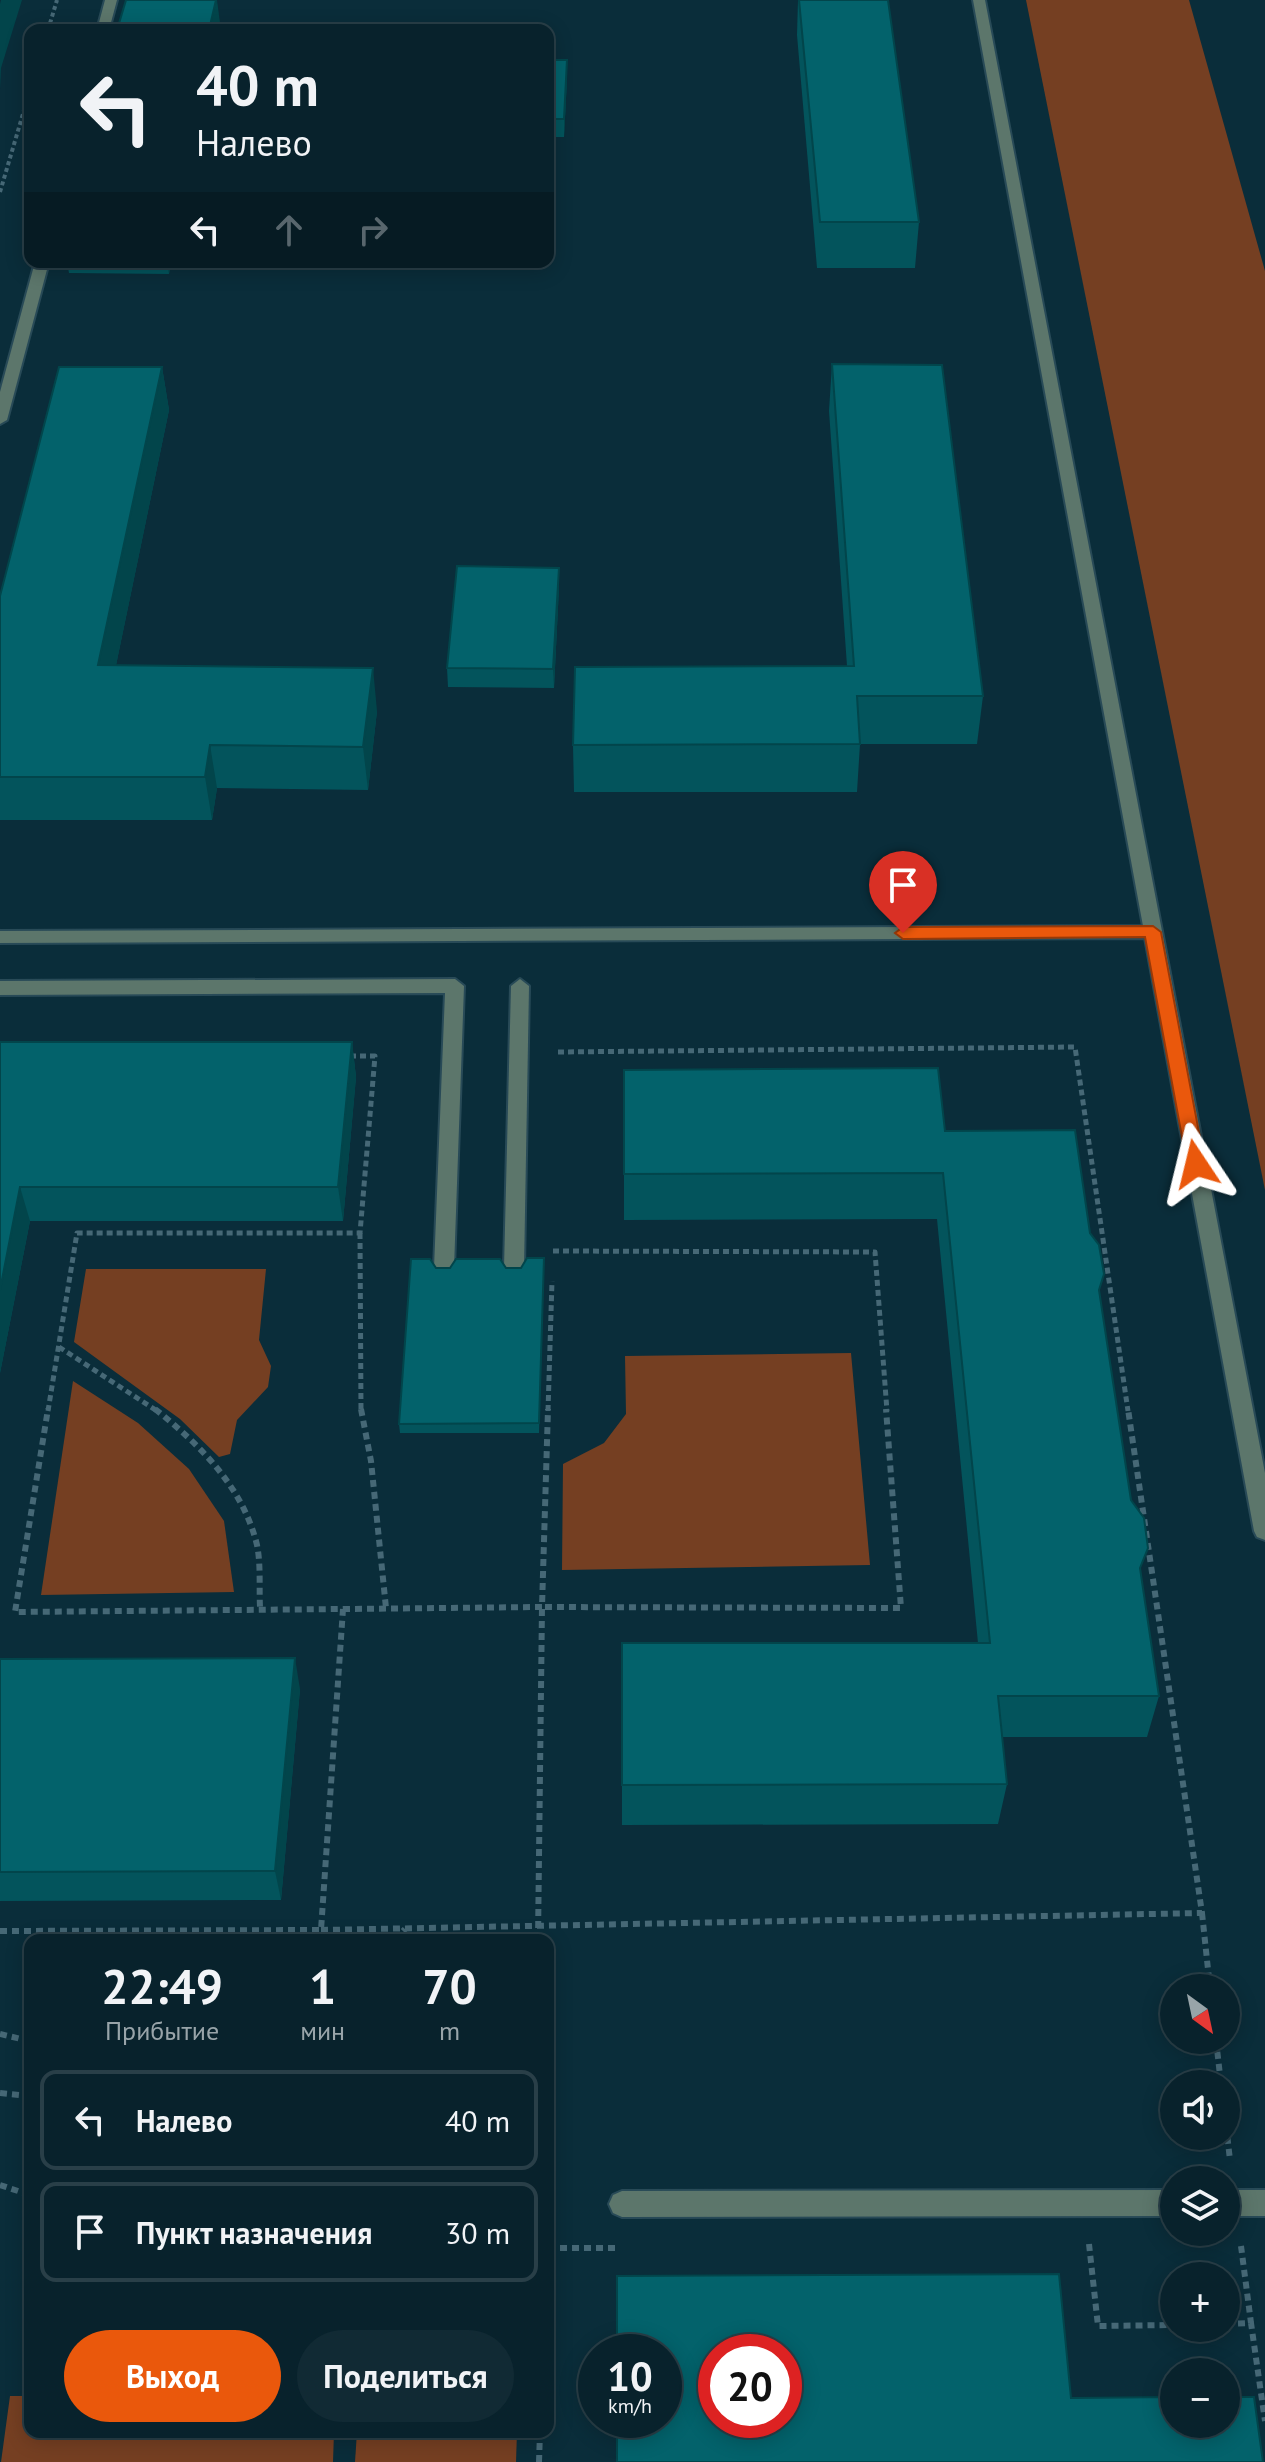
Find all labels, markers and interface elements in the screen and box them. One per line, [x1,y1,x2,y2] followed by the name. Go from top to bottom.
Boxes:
[196,49,319,121] text: 40 m
[64,56,168,160] icon: left
[196,119,312,166] text: Налево
[183,208,227,252] icon: left
[267,208,311,252] icon: ahead
[351,208,395,252] icon: right
[869,851,937,933] pin
[881,863,925,907] icon: arrive
[1154,1122,1238,1206] position arrow
[101,1955,223,2017] text: 22:49
[309,1955,336,2017] text: 1
[422,1955,477,2017] text: 70
[1160,1974,1240,2054] north arrow
[1160,1974,1240,2438] map controls
[105,2014,219,2047] text: Прибытие
[300,2014,345,2047] text: мин
[439,2014,460,2047] text: m
[1160,2070,1240,2150] button: sound
[68,2098,112,2142] icon: left
[136,2101,232,2140] text: Налево
[445,2101,510,2140] text: 40 m
[1160,2166,1240,2246] button: layers
[68,2210,112,2254] icon: arrive
[136,2213,372,2252] text: Пункт назначения
[445,2213,510,2252] text: 30 m
[1160,2262,1240,2342] button: +
[64,2330,281,2422] button: Выход
[297,2330,514,2422] button: Поделиться
[698,2334,802,2438] speed limit sign: 20
[607,2350,653,2402] text: 10
[1160,2358,1240,2438] button: −
[608,2393,652,2419] text: km/h

